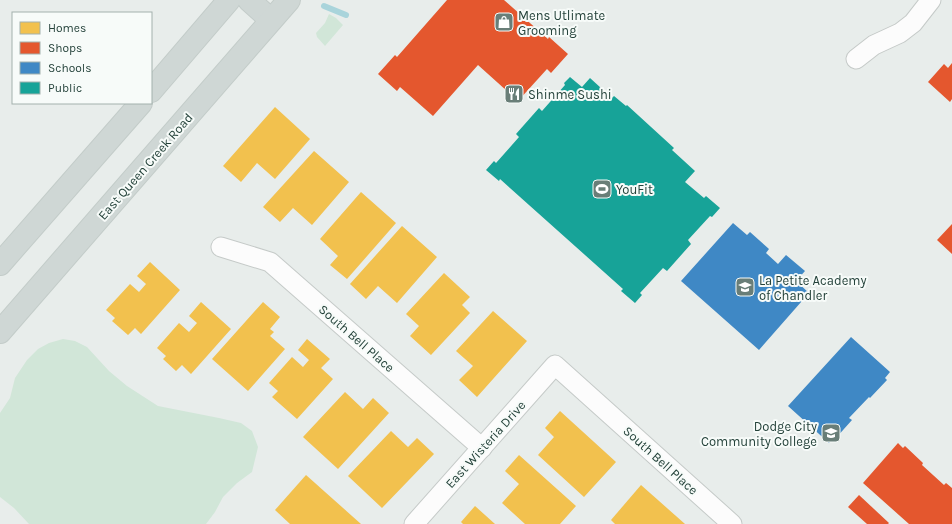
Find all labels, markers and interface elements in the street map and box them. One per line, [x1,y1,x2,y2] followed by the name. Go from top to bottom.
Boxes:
[518,8,606,38] place label: Mens Utlimate Grooming
[493,11,515,33] shop icon: Mens Utlimate Grooming
[12,12,152,104] legend
[48,21,86,35] text: Homes
[48,41,82,55] text: Shops
[48,61,91,75] text: Schools
[48,81,82,95] text: Public
[503,83,525,105] restaurant icon: Shinme Sushi
[528,87,612,102] place label: Shinme Sushi
[95,110,196,223] street label: East Queen Creek Road
[591,178,613,200] sports icon: YouFit
[616,182,653,197] place label: YouFit
[759,273,867,303] place label: La Petite Academy of Chandler
[734,276,756,298] school or university icon: La Petite Academy of Chandler
[316,302,398,375] street label: South Bell Place
[442,397,529,491] street label: East Wisteria Drive
[701,419,817,449] place label: Dodge City Community College
[820,422,842,444] school or university icon: Dodge City Community College
[620,423,701,498] street label: South Bell Place

